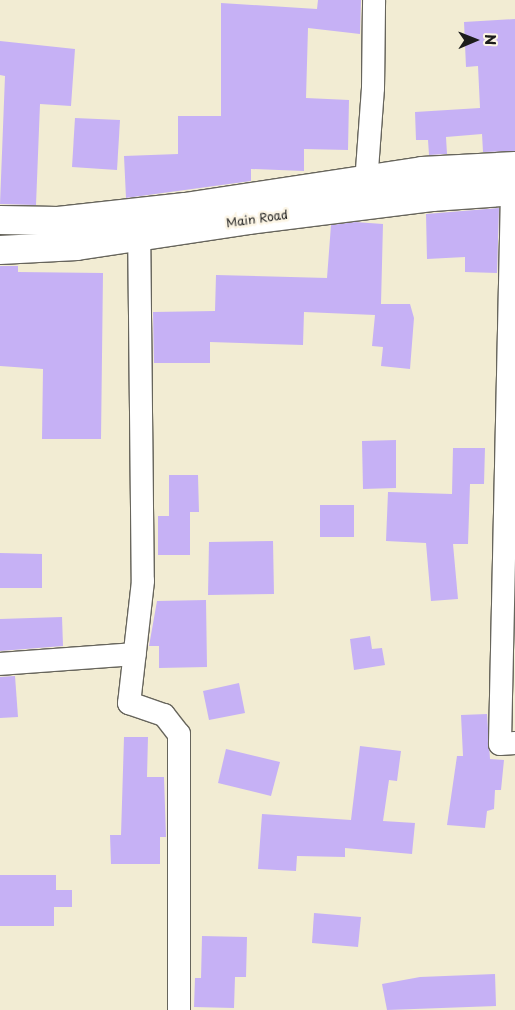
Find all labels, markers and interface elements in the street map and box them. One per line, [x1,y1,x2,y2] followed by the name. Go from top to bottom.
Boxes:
[450,15,500,65] north arrow
[480,34,501,45] text: N
[225,208,289,230] street label: Main Road

